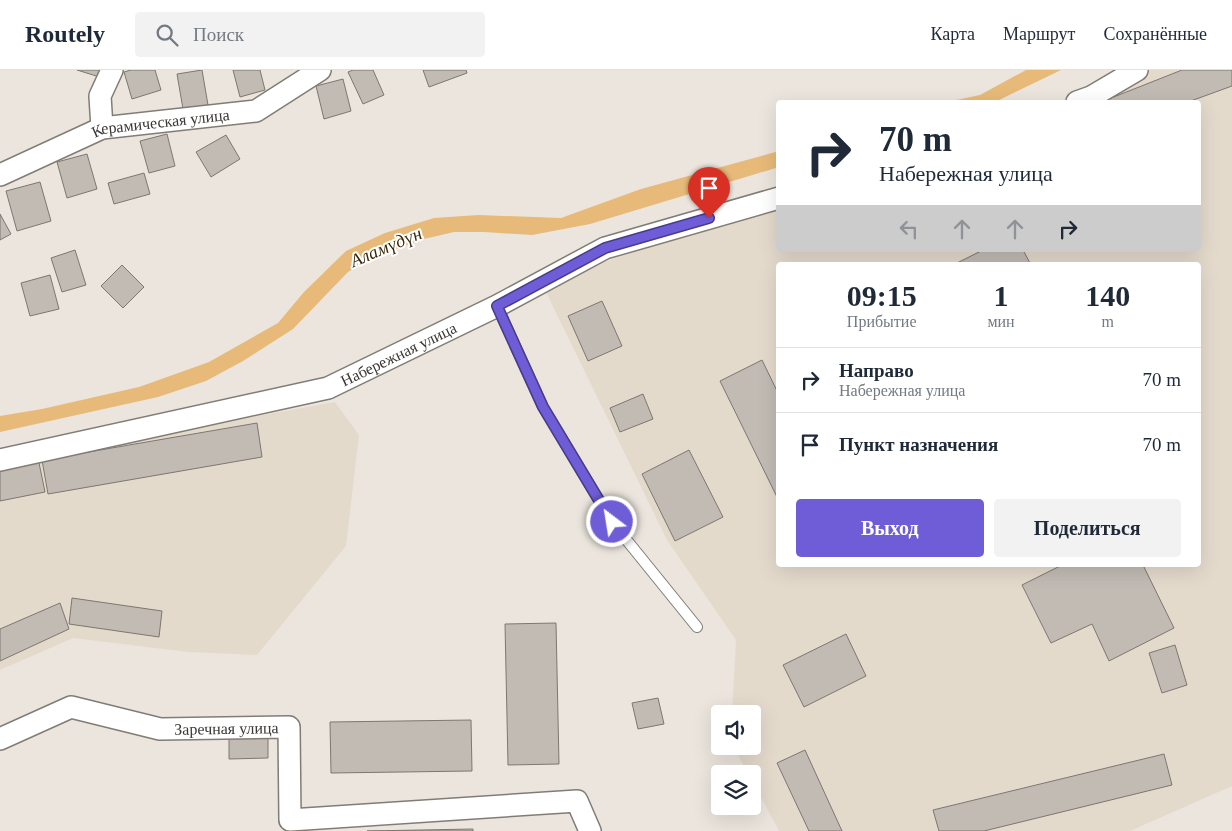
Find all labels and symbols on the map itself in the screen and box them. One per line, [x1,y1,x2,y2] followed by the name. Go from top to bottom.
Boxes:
[89,106,230,141] street label: Керамическая улица
[688,167,730,218] pin
[346,223,425,271] water label: Аламүдүн
[338,319,459,390] street label: Набережная улица
[585,495,637,547] position arrow
[174,719,279,739] street label: Заречная улица

